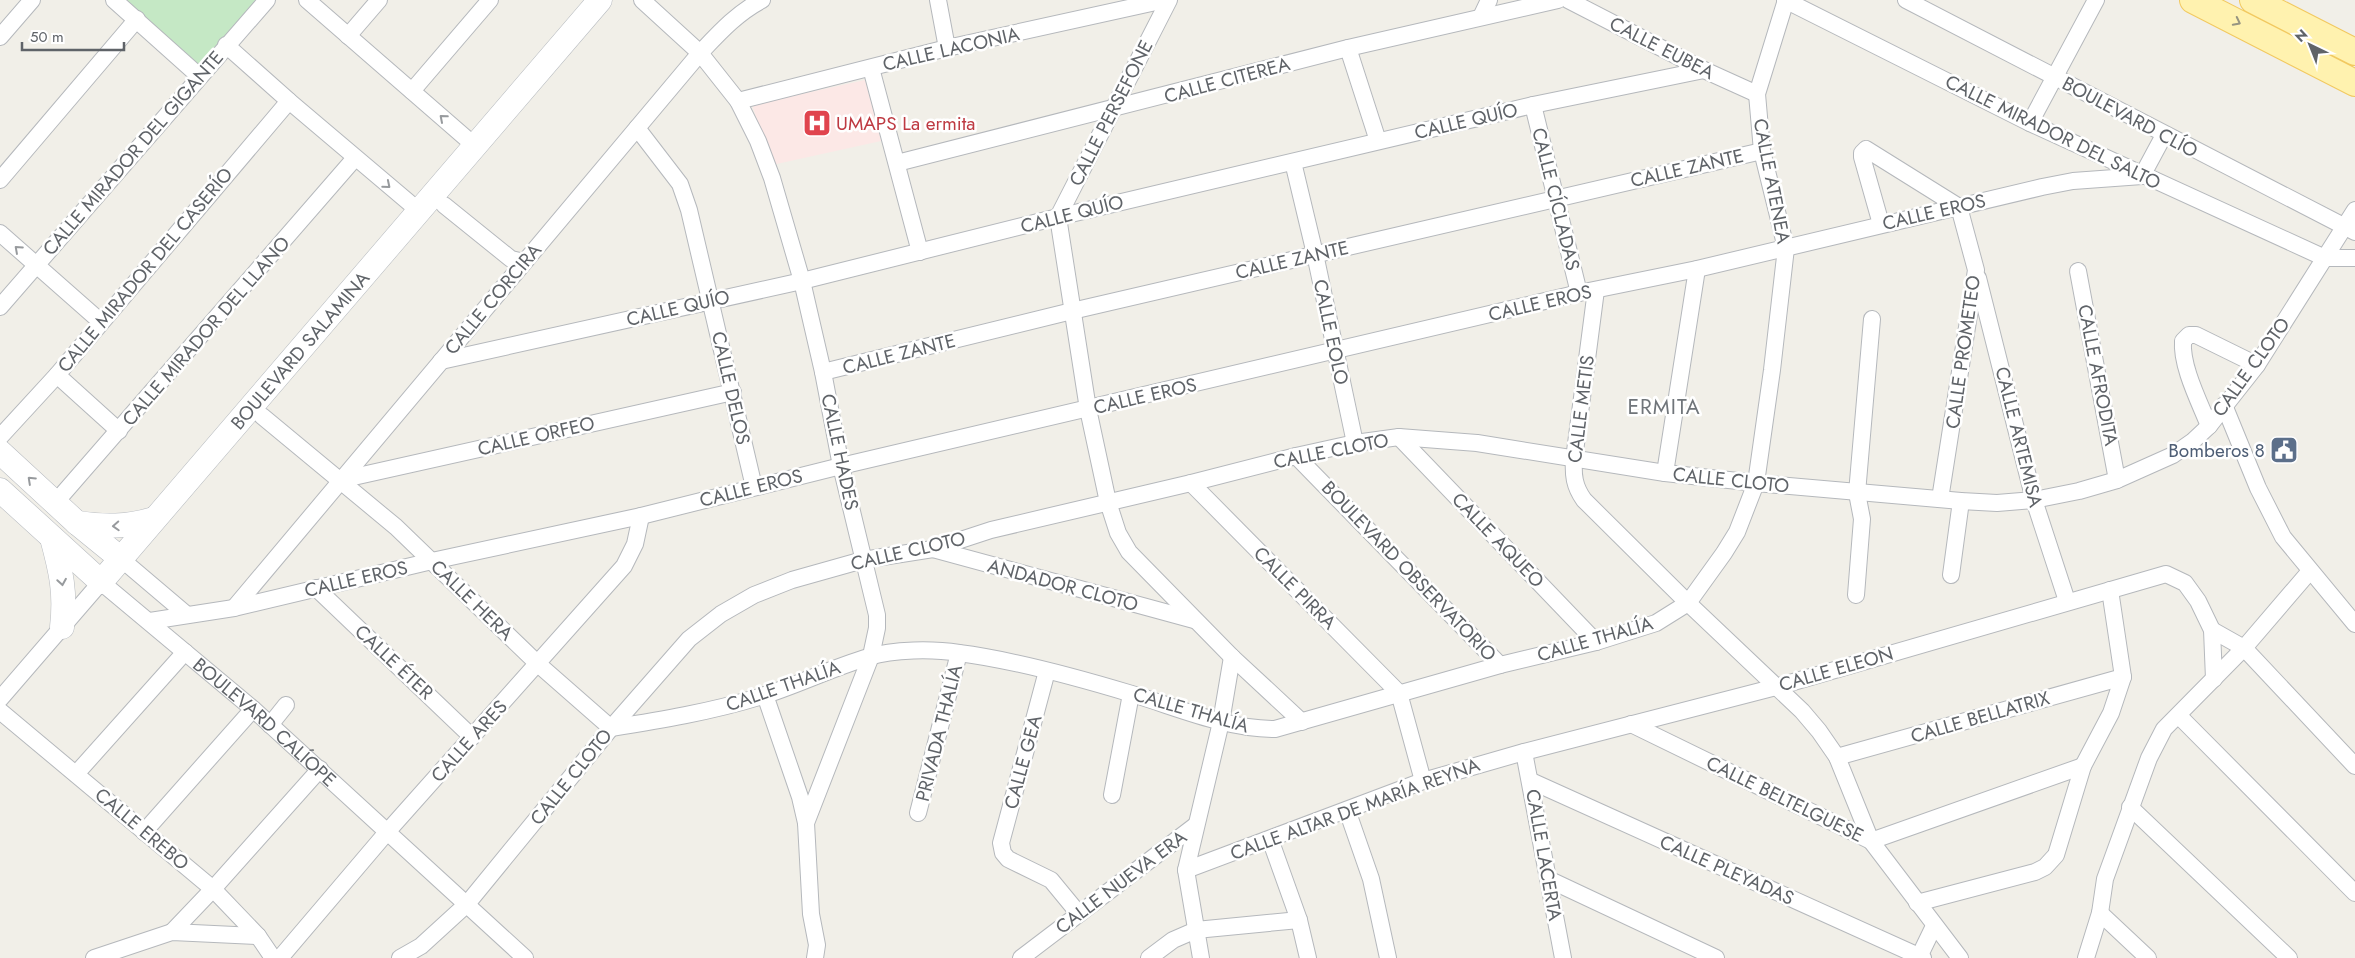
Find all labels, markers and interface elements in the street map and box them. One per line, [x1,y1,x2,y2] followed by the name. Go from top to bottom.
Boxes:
[1605,10,1720,86] street label: CALLE EUBEA
[2232,16,2241,26] one-way arrow
[22,20,125,52] scale bar
[880,20,1022,78] street label: CALLE LACONIA
[2285,20,2335,70] north arrow
[2290,24,2312,47] text: N
[30,26,64,48] text: 50 m
[1063,35,1159,191] street label: CALLE PERSEFONE
[36,45,230,261] street label: CALLE MIRADOR DEL GIGANTE
[1161,50,1293,110] street label: CALLE CITEREA
[1941,68,2165,196] street label: CALLE MIRADOR DEL SALTO
[2057,70,2203,164] street label: BOULEVARD CLÍO
[1412,96,1520,146] street label: CALLE QUÍO
[802,108,832,138] hospital icon: UMAPS La ermita
[836,110,976,137] place label: UMAPS La ermita
[440,115,449,124] one-way arrow
[1747,116,1797,246] street label: CALLE ATENEA
[1525,125,1587,273] street label: CALLE CÍCLADAS
[1628,142,1746,194] street label: CALLE ZANTE
[51,162,239,378] street label: CALLE MIRADOR DEL CASERÍO
[381,179,390,187] one-way arrow
[1880,187,1988,237] street label: CALLE EROS
[1018,188,1126,240] street label: CALLE QUÍO
[116,230,296,432] street label: CALLE MIRADOR DEL LLANO
[1233,234,1351,286] street label: CALLE ZANTE
[438,237,548,361] street label: CALLE CORCIRA
[14,246,23,255] one-way arrow
[224,265,376,435] street label: BOULEVARD SALAMINA
[1939,274,1987,430] street label: CALLE PROMETEO
[1307,277,1355,387] street label: CALLE EOLO
[1486,278,1594,328] street label: CALLE EROS
[624,283,732,333] street label: CALLE QUÍO
[2071,302,2125,448] street label: CALLE AFRODITA
[2206,312,2296,422] street label: CALLE CLOTO
[840,327,958,381] street label: CALLE ZANTE
[705,329,757,447] street label: CALLE DELOS
[1561,354,1601,464] street label: CALLE METIS
[1988,364,2050,511] street label: CALLE ARTEMISA
[1091,371,1199,421] street label: CALLE EROS
[814,391,866,513] street label: CALLE HADES
[1628,392,1701,422] district label: ERMITA
[475,409,597,463] street label: CALLE ORFEO
[1271,427,1391,475] street label: CALLE CLOTO
[2269,435,2299,465] public building icon: Bomberos 8
[2168,437,2265,464] place label: Bomberos 8
[1671,460,1791,500] street label: CALLE CLOTO
[697,462,805,514] street label: CALLE EROS
[1316,475,1502,667] street label: BOULEVARD OBSERVATORIO
[27,477,36,486] one-way arrow
[1446,486,1550,594] street label: CALLE AQUEO
[111,521,119,532] one-way arrow
[848,525,968,577] street label: CALLE CLOTO
[1247,540,1343,636] street label: CALLE PIRRA
[985,552,1141,618] street label: ANDADOR CLOTO
[302,554,410,604] street label: CALLE EROS
[425,554,520,647] street label: CALLE HERA
[57,578,67,587] one-way arrow
[1534,609,1656,668] street label: CALLE THALÍA
[349,618,440,706] street label: CALLE ÉTER
[1776,640,1896,698] street label: CALLE ELEON
[187,651,343,793] street label: BOULEVARD CALÍOPE
[722,654,844,718] street label: CALLE THALÍA
[909,661,969,804] street label: PRIVADA THALÍA
[1130,681,1252,740] street label: CALLE THALÍA
[1907,684,2053,750] street label: CALLE BELLATRIX
[425,694,513,788] street label: CALLE ARES
[998,712,1049,812] street label: CALLE GEA
[524,723,618,831] street label: CALLE CLOTO
[1702,749,1868,849] street label: CALLE BELTELGUESE
[1227,751,1484,867] street label: CALLE ALTAR DE MARÍA REYNA
[89,781,195,877] street label: CALLE EREBO
[1519,787,1569,923] street label: CALLE LACERTA
[1050,823,1193,940] street label: CALLE NUEVA ERA
[1655,828,1799,912] street label: CALLE PLEYADAS

